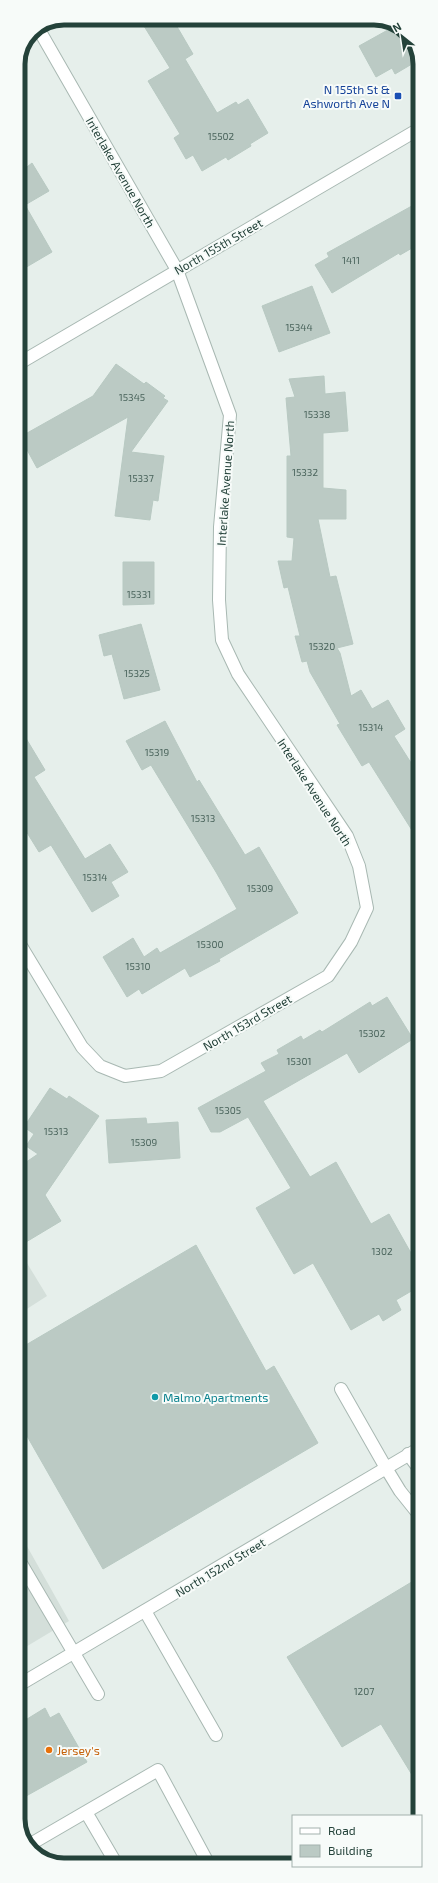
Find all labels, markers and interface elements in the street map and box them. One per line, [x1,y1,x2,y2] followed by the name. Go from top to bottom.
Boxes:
[382,16,422,56] north arrow
[390,19,403,35] text: N
[303,82,390,110] place label: N 155th St & Ashworth Ave N
[393,91,403,101] marker: N 155th St & Ashworth Ave N
[84,114,158,230] street label: Interlake Avenue North
[208,130,235,142] house number: 15502
[171,215,265,277] street label: North 155th Street
[342,254,360,266] house number: 1411
[285,321,313,333] house number: 15344
[119,391,145,403] house number: 15345
[304,408,330,420] house number: 15338
[214,420,236,546] street label: Interlake Avenue North
[292,466,318,478] house number: 15332
[128,472,154,484] house number: 15337
[127,588,151,600] house number: 15331
[309,640,335,652] house number: 15320
[124,667,150,679] house number: 15325
[358,721,384,733] house number: 15314
[275,736,355,848] street label: Interlake Avenue North
[145,746,170,758] house number: 15319
[191,812,215,824] house number: 15313
[82,871,108,883] house number: 15314
[247,882,274,894] house number: 15309
[197,938,223,950] house number: 15300
[126,960,150,972] house number: 15310
[200,991,294,1053] street label: North 153rd Street
[359,1027,386,1039] house number: 15302
[287,1055,311,1067] house number: 15301
[215,1104,241,1116] house number: 15305
[44,1125,68,1137] house number: 15313
[131,1136,158,1148] house number: 15309
[371,1245,393,1257] house number: 1302
[163,1390,268,1404] place label: Malmo Apartments
[150,1392,160,1402] marker: Malmo Apartments
[173,1534,268,1599] street label: North 152nd Street
[354,1685,374,1697] house number: 1207
[57,1743,100,1757] place label: Jersey's
[44,1745,54,1755] marker: Jersey's
[292,1815,422,1867] legend
[328,1823,356,1837] text: Road
[328,1843,373,1857] text: Building

